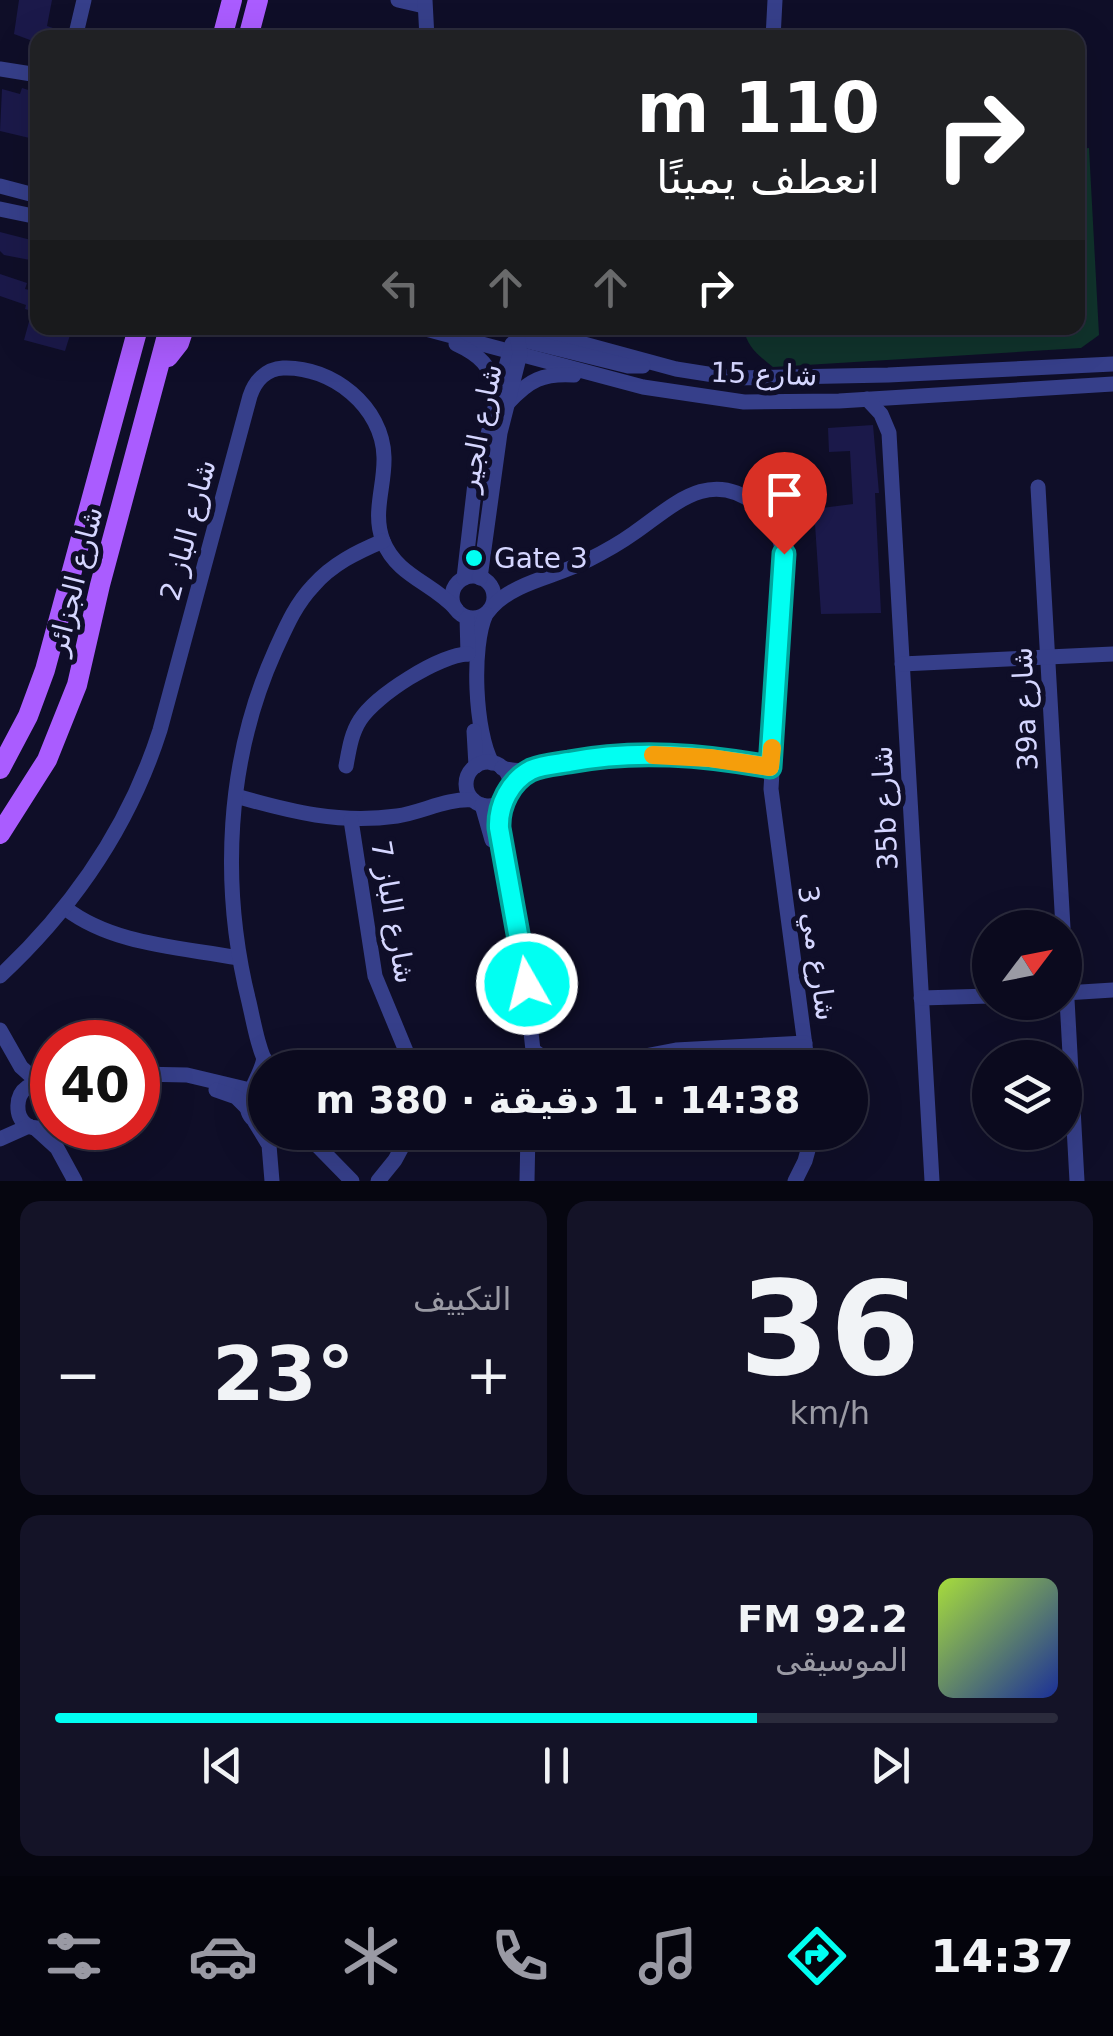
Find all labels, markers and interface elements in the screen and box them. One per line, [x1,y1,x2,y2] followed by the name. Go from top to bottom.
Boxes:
[637,67,880,149] text: 110 m
[915,70,1045,200] icon: right
[656,151,880,204] text: انعطف يمينًا
[373,260,428,315] icon: left
[478,260,533,315] icon: ahead
[583,260,638,315] icon: ahead
[688,260,743,315] icon: right
[710,356,818,392] street label: شارع 15
[451,361,509,497] street label: شارع الجير
[742,452,827,555] pin
[153,456,223,604] street label: شارع الباز 2
[757,467,812,522] icon: arrive
[40,503,109,661] street label: شارع الجزائر
[494,542,588,575] place label: Gate 3
[463,547,485,569] marker: Gate 3
[1005,646,1045,772] street label: 39a شارع
[865,745,905,871] street label: 35b شارع
[364,838,422,986] street label: شارع الباز 7
[791,883,843,1023] street label: شارع مي 3
[972,910,1082,1020] north arrow
[972,910,1082,1150] map controls
[475,932,579,1036] position arrow
[30,1020,160,1150] speed limit sign: 40
[972,1040,1082,1150] button: layers
[316,1078,800,1122] text: 14:38 · 1 دقيقة · 380 m
[739,1253,920,1405] text: 36
[413,1280,512,1318] text: التكييف
[212,1330,354,1418] text: 23°
[55,1343,101,1407] text: −
[465,1343,512,1407] text: +
[789,1394,870,1432] text: km/h
[737,1597,908,1641] text: 92.2 FM
[775,1641,908,1679] text: الموسيقى
[195,1738,250,1793] icon: previous
[529,1738,584,1793] icon: pause
[863,1738,918,1793] icon: next
[39,1921,109,1991] icon: filters
[188,1921,258,1991] icon: car
[336,1921,406,1991] icon: climate
[485,1921,555,1991] icon: phone
[633,1921,703,1991] icon: music
[782,1921,852,1991] icon: directions
[930,1930,1074,1983] text: 14:37

